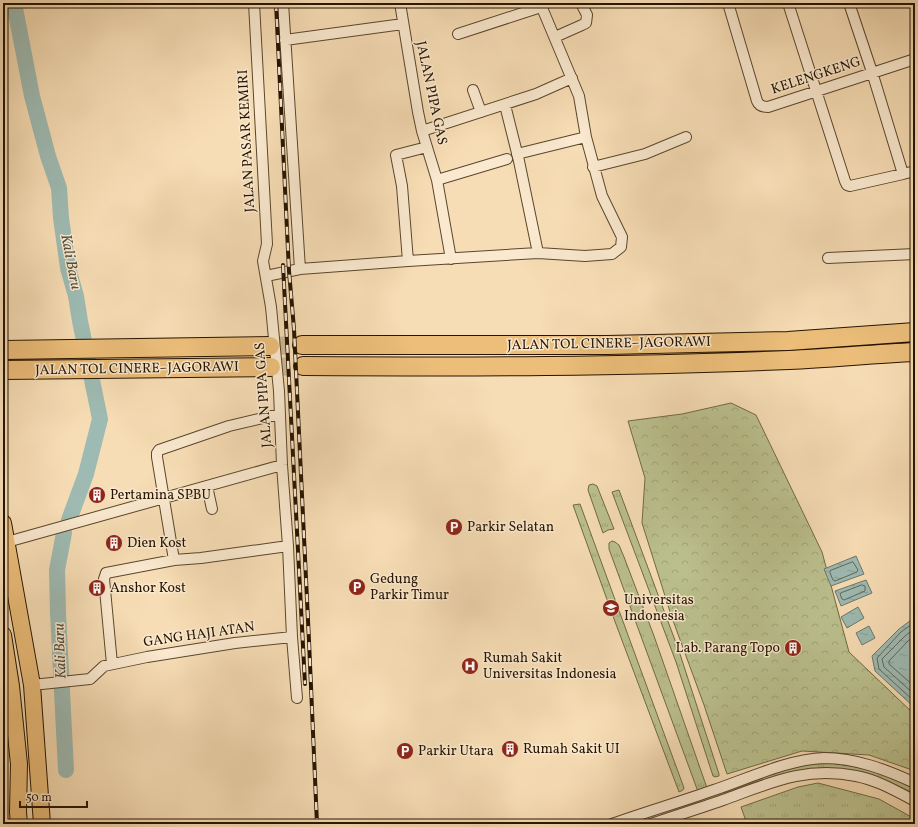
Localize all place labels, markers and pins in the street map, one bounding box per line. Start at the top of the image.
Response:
building icon: Pertamina SPBU [87,485,107,505]
place label: Pertamina SPBU [110,486,211,505]
parking icon: Parkir Selatan [444,517,464,537]
place label: Parkir Selatan [467,518,554,537]
building icon: Dien Kost [104,533,124,553]
place label: Dien Kost [127,534,187,553]
place label: Gedung Parkir Timur [370,570,449,605]
parking icon: Gedung Parkir Timur [347,577,367,597]
building icon: Anshor Kost [87,578,107,598]
place label: Anshor Kost [110,579,186,598]
place label: Universitas Indonesia [624,591,694,626]
school or university icon: Universitas Indonesia [601,598,621,618]
building icon: Lab. Parang Topo [783,638,803,658]
place label: Lab. Parang Topo [676,639,780,658]
place label: Rumah Sakit Universitas Indonesia [483,649,617,684]
hospital icon: Rumah Sakit Universitas Indonesia [460,656,480,676]
building icon: Rumah Sakit UI [500,739,520,759]
place label: Rumah Sakit UI [523,740,620,759]
parking icon: Parkir Utara [395,741,415,761]
place label: Parkir Utara [418,742,494,761]

